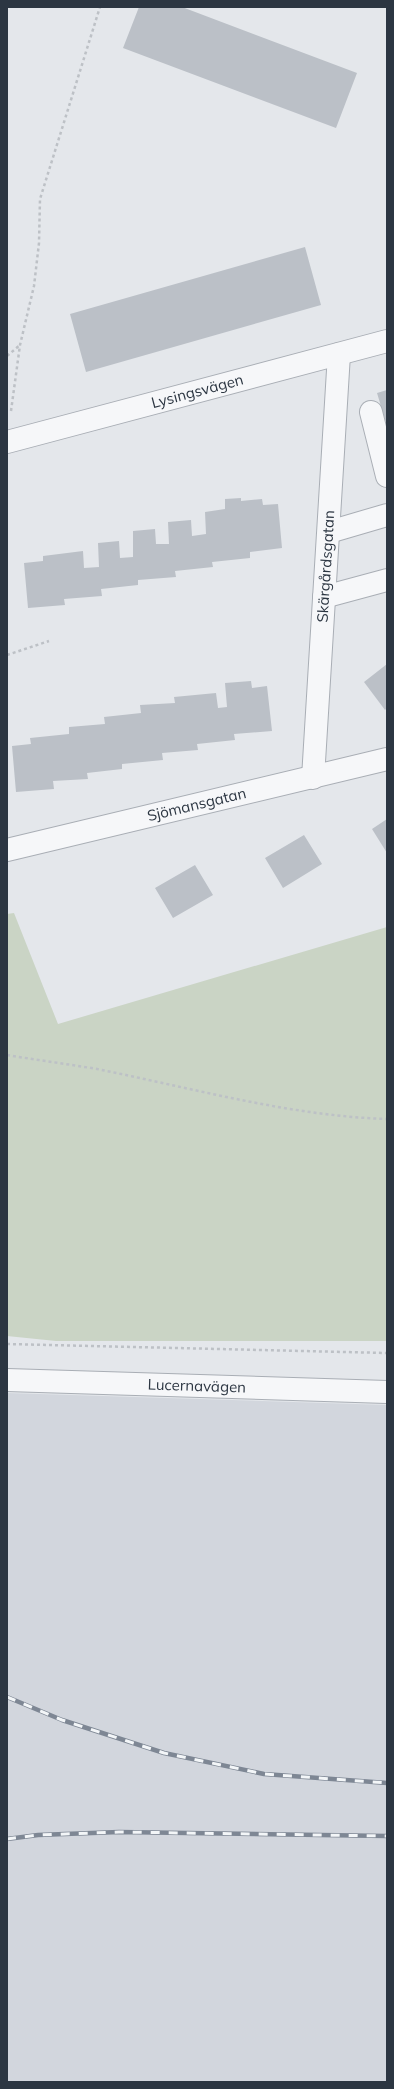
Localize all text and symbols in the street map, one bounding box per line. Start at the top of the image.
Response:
street label: Lysingsvägen [149,370,245,412]
street label: Skärgårdsgatan [313,510,338,623]
street label: Sjömansgatan [145,783,248,825]
street label: Lucernavägen [147,1374,246,1397]

